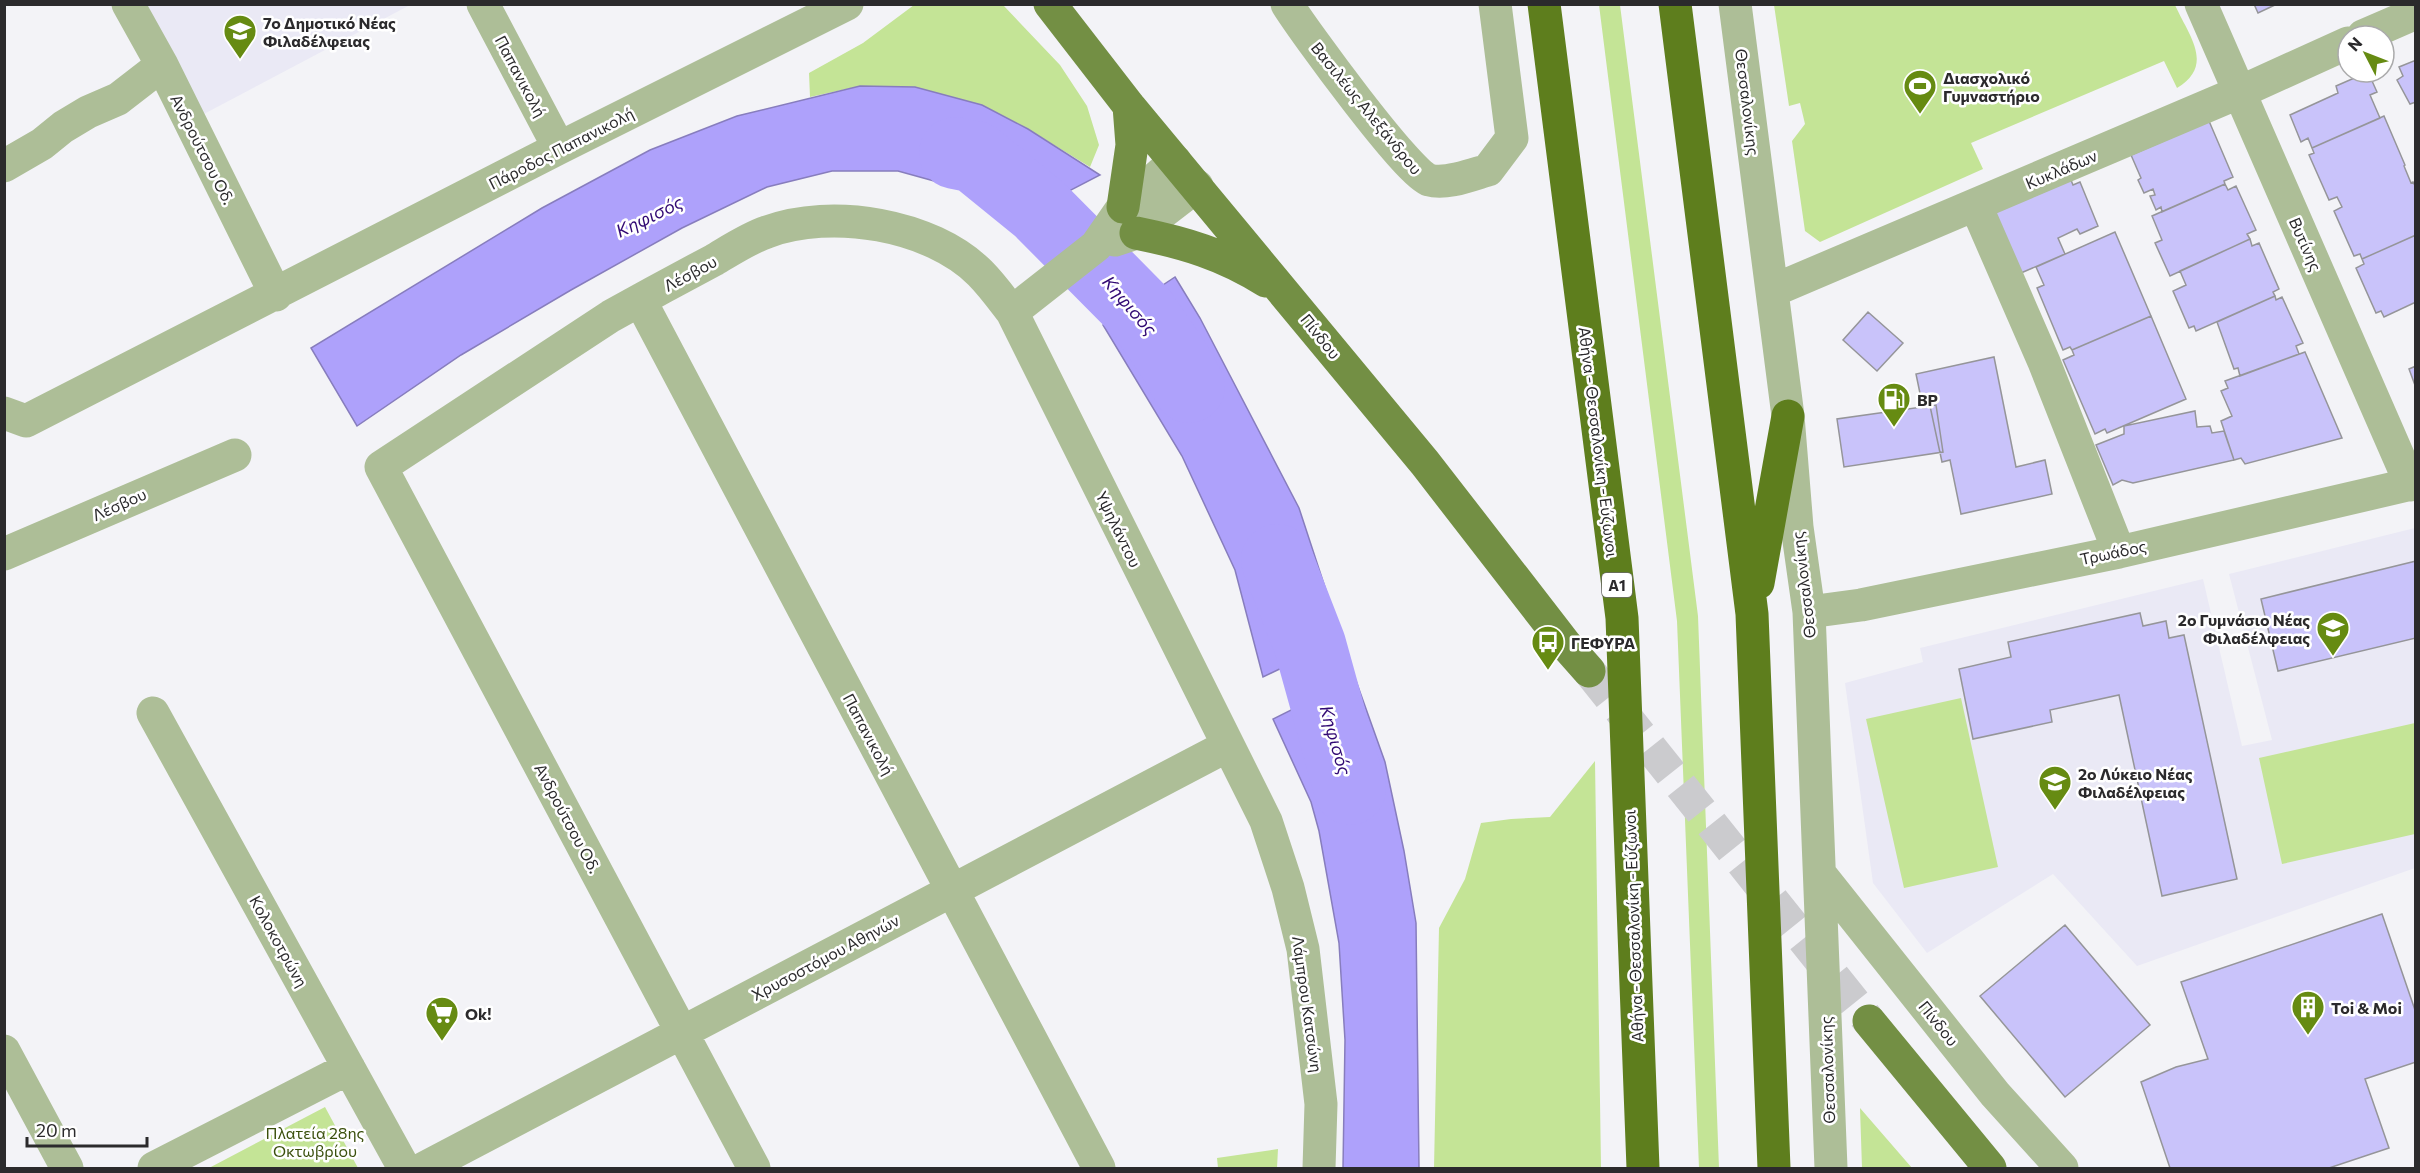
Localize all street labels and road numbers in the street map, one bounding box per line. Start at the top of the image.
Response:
street label: Παπανικολή [492,32,550,120]
street label: Βασιλέως Αλεξάνδρου [1308,38,1426,178]
street label: Θεσσαλονίκης [1732,48,1764,156]
street label: Ανδρούτσου Οδ. [167,91,239,207]
street label: Πάροδος Παπανικολή [485,103,637,193]
street label: Κυκλάδων [2022,145,2100,193]
street label: Βυτίνης [2286,214,2326,274]
street label: Λέσβου [660,251,720,295]
street label: Πίνδου [1297,310,1345,362]
street label: Αθήνα - Θεσσαλονίκη - Εύζωνοι [1575,325,1623,559]
street label: Λέσβου [89,484,149,524]
street label: Υψηλάντου [1092,488,1146,570]
street label: Θεσσαλονίκης [1787,531,1819,639]
street label: Τρωάδος [2078,536,2148,568]
road number: Α1 [1602,573,1632,597]
street label: Παπανικολή [840,690,898,778]
street label: Ανδρούτσου Οδ. [531,760,605,876]
street label: Αθήνα - Θεσσαλονίκη - Εύζωνοι [1619,809,1647,1043]
street label: Κολοκοτρώνη [246,892,312,990]
street label: Χρυσοστόμου Αθηνών [748,910,902,1004]
street label: Λάμπρου Κατσώνη [1289,935,1327,1073]
street label: Πίνδου [1915,997,1963,1049]
street label: Θεσσαλονίκης [1816,1016,1838,1124]

